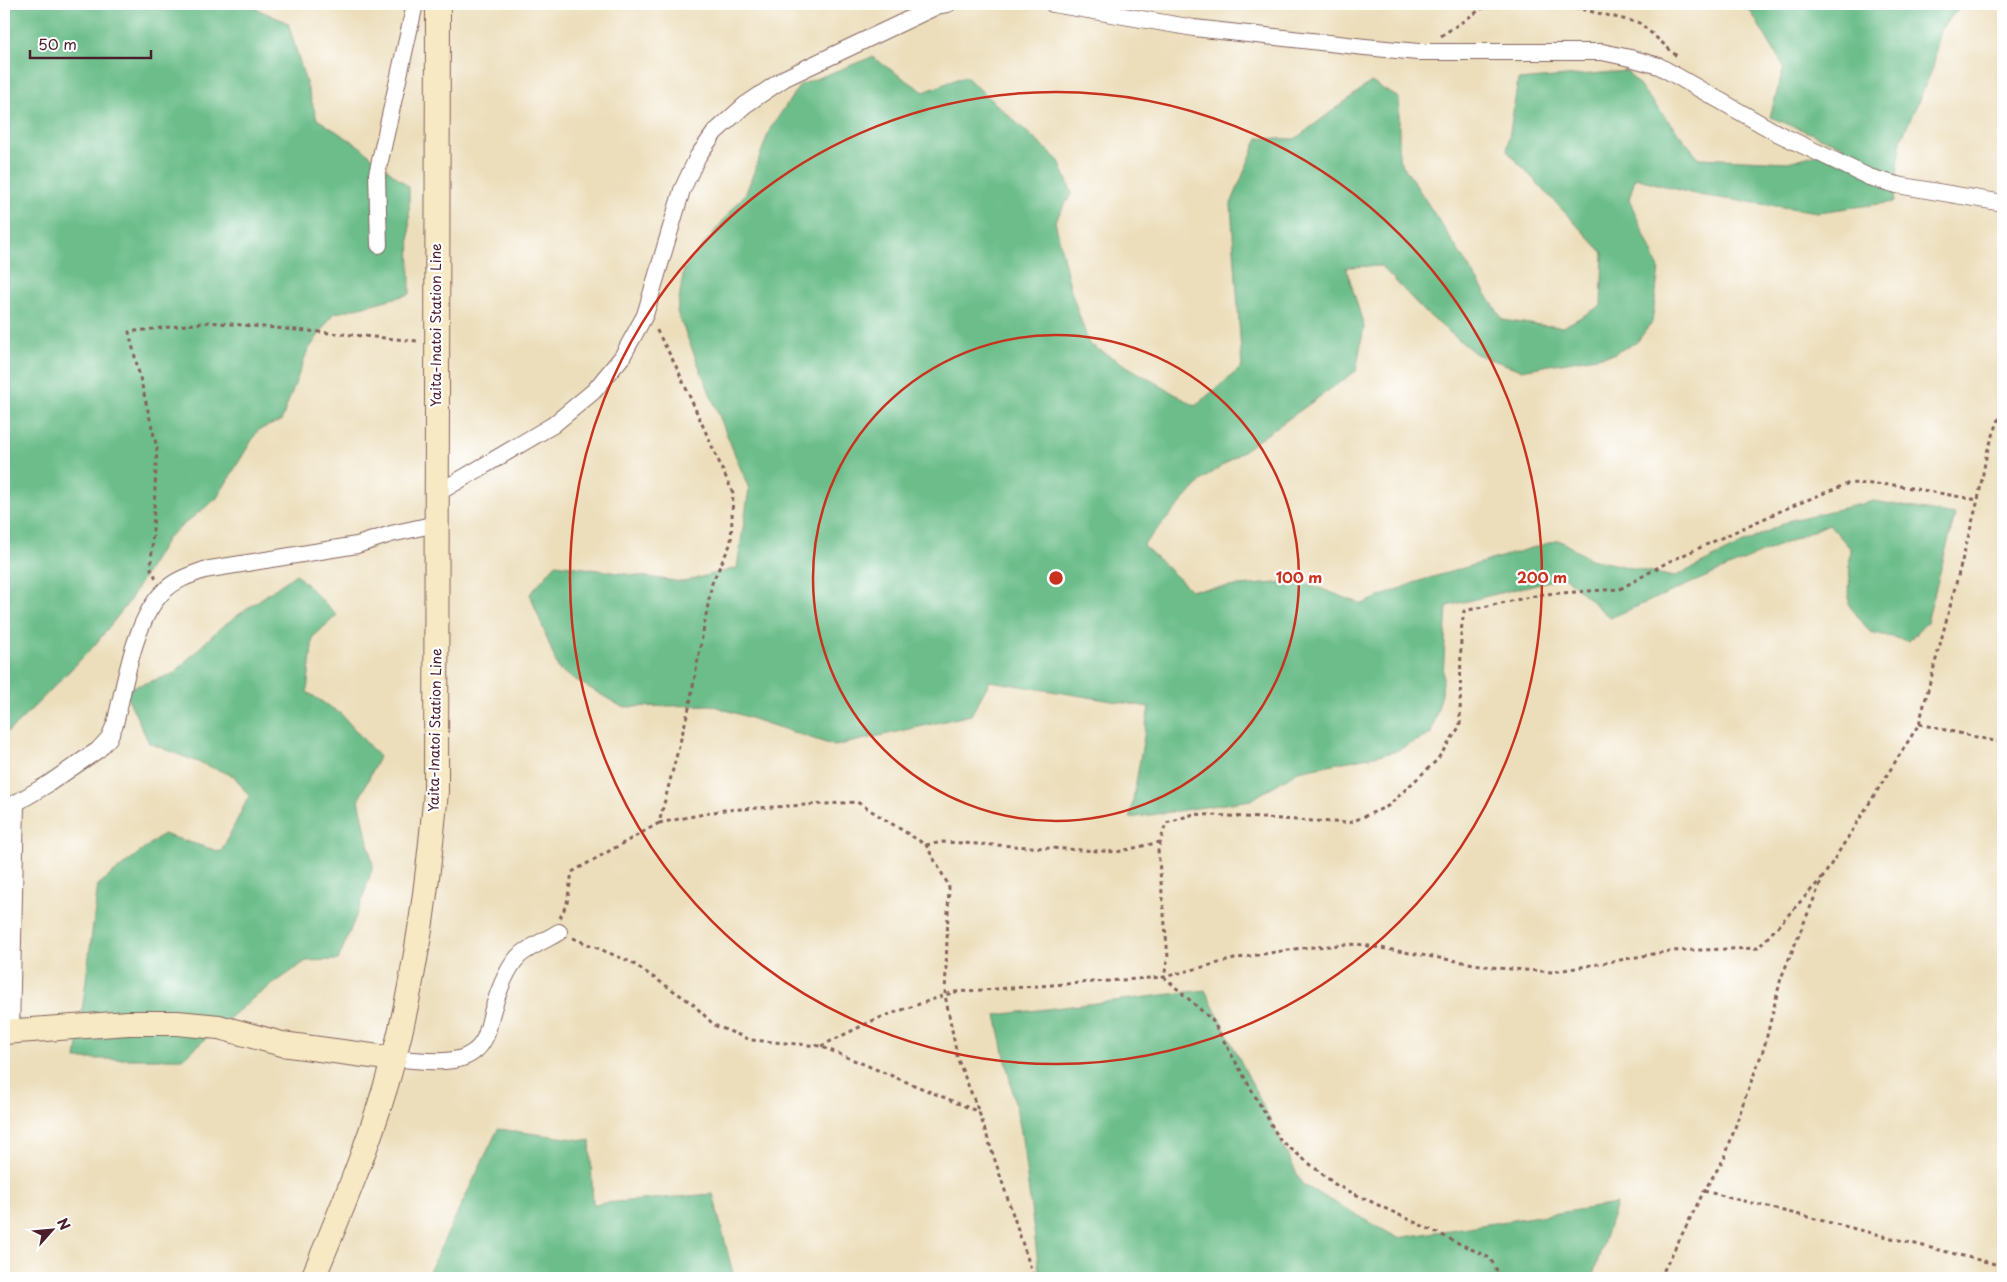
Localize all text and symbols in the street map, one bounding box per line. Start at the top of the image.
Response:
scale bar [30,28,151,60]
text: 50 m [38,32,77,55]
street label: Yaita-Inatoi Station Line [425,243,446,407]
text: 100 m [1276,565,1322,588]
text: 200 m [1517,565,1567,588]
centre of rings [1047,569,1065,587]
street label: Yaita-Inatoi Station Line [423,648,446,812]
north arrow [28,1204,78,1254]
text: N [52,1214,76,1234]

